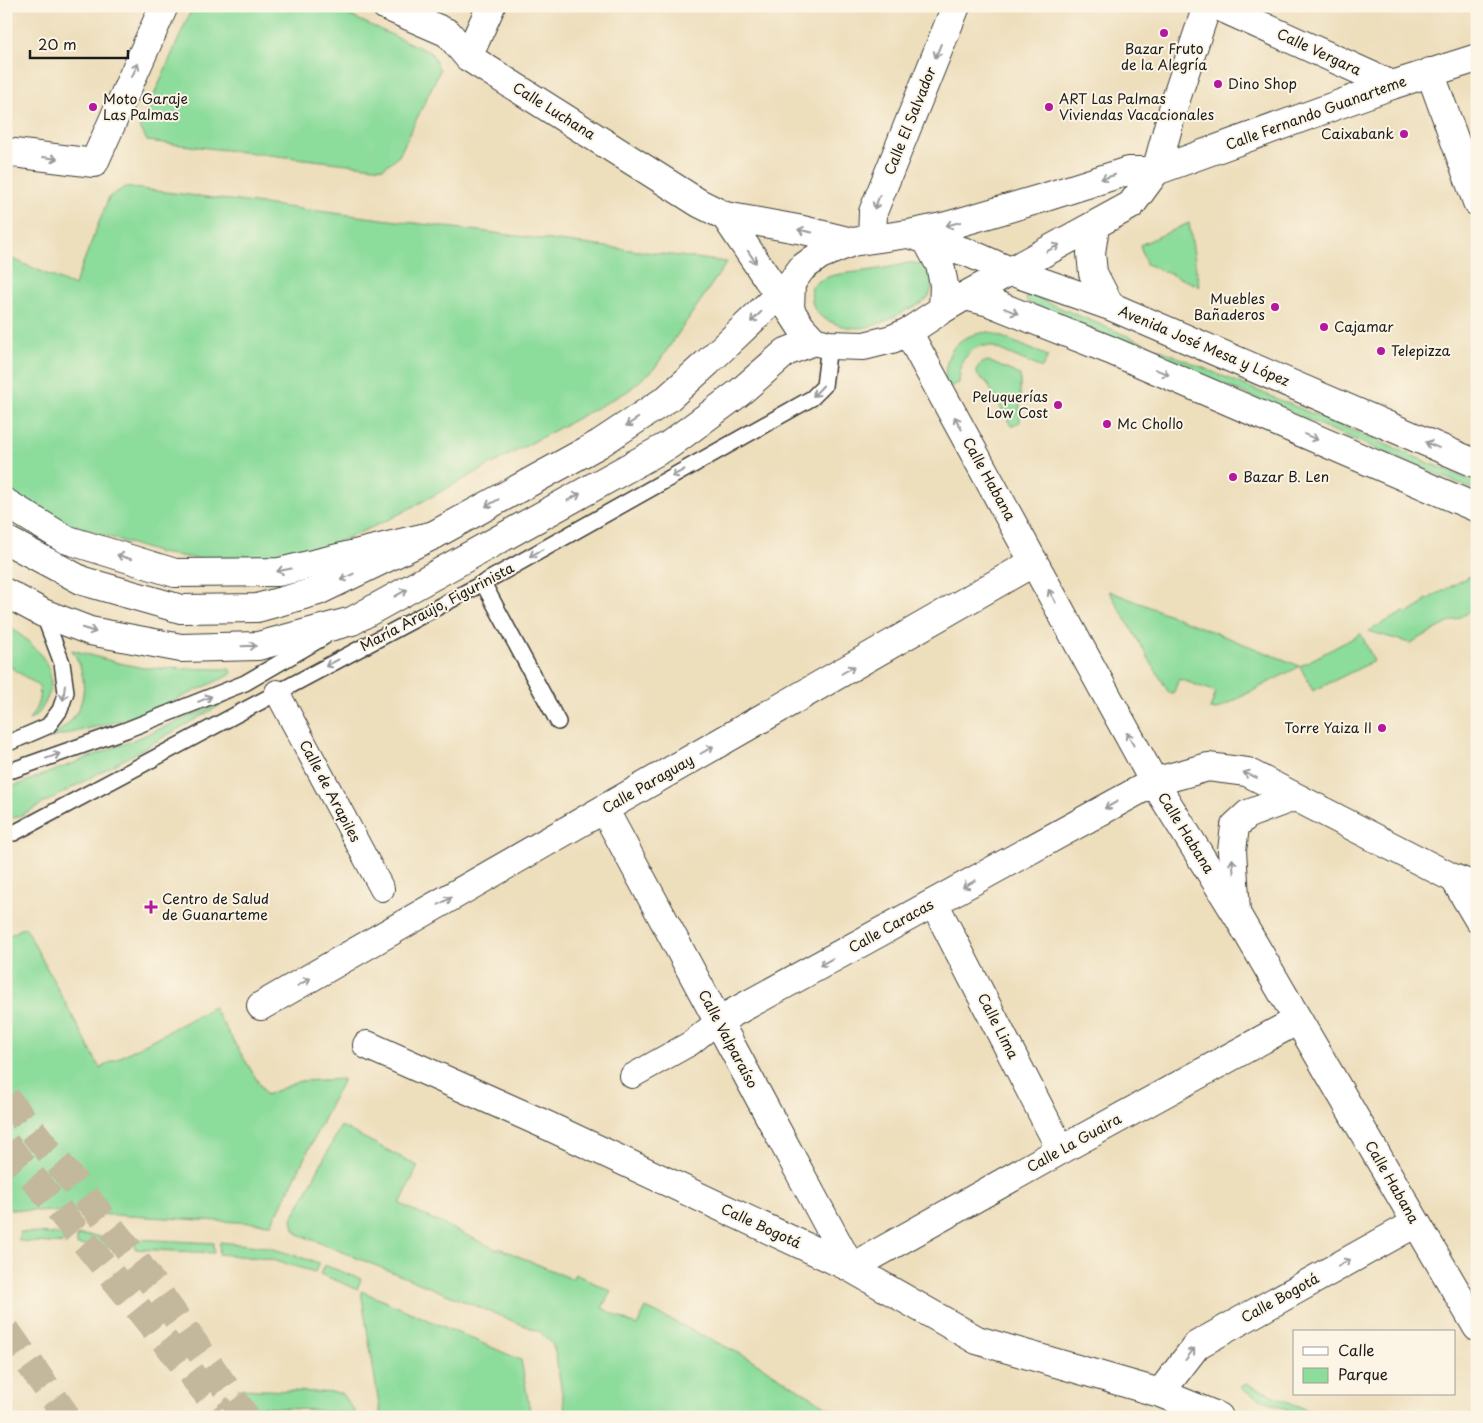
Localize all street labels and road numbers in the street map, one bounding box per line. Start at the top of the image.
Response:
street label: Calle Vergara [1274,23,1365,80]
street label: Calle El Salvador [878,63,941,178]
street label: Calle Fernando Guanarteme [1223,70,1409,155]
street label: Calle Luchana [509,77,600,145]
street label: Avenida José Mesa y López [1116,300,1293,391]
street label: Calle Habana [958,433,1021,524]
street label: María Araujo, Figurinista [356,557,518,656]
street label: Calle de Arapiles [295,736,366,846]
street label: Calle Paraguay [598,749,697,818]
street label: Calle Habana [1153,788,1220,878]
street label: Calle Caracas [845,894,937,958]
street label: Calle Valparaíso [694,986,763,1092]
street label: Calle Lima [973,989,1024,1062]
street label: Calle La Guaira [1023,1108,1125,1177]
street label: Calle Habana [1360,1136,1425,1227]
street label: Calle Bogotá [718,1198,805,1253]
street label: Calle Bogotá [1237,1267,1323,1328]

